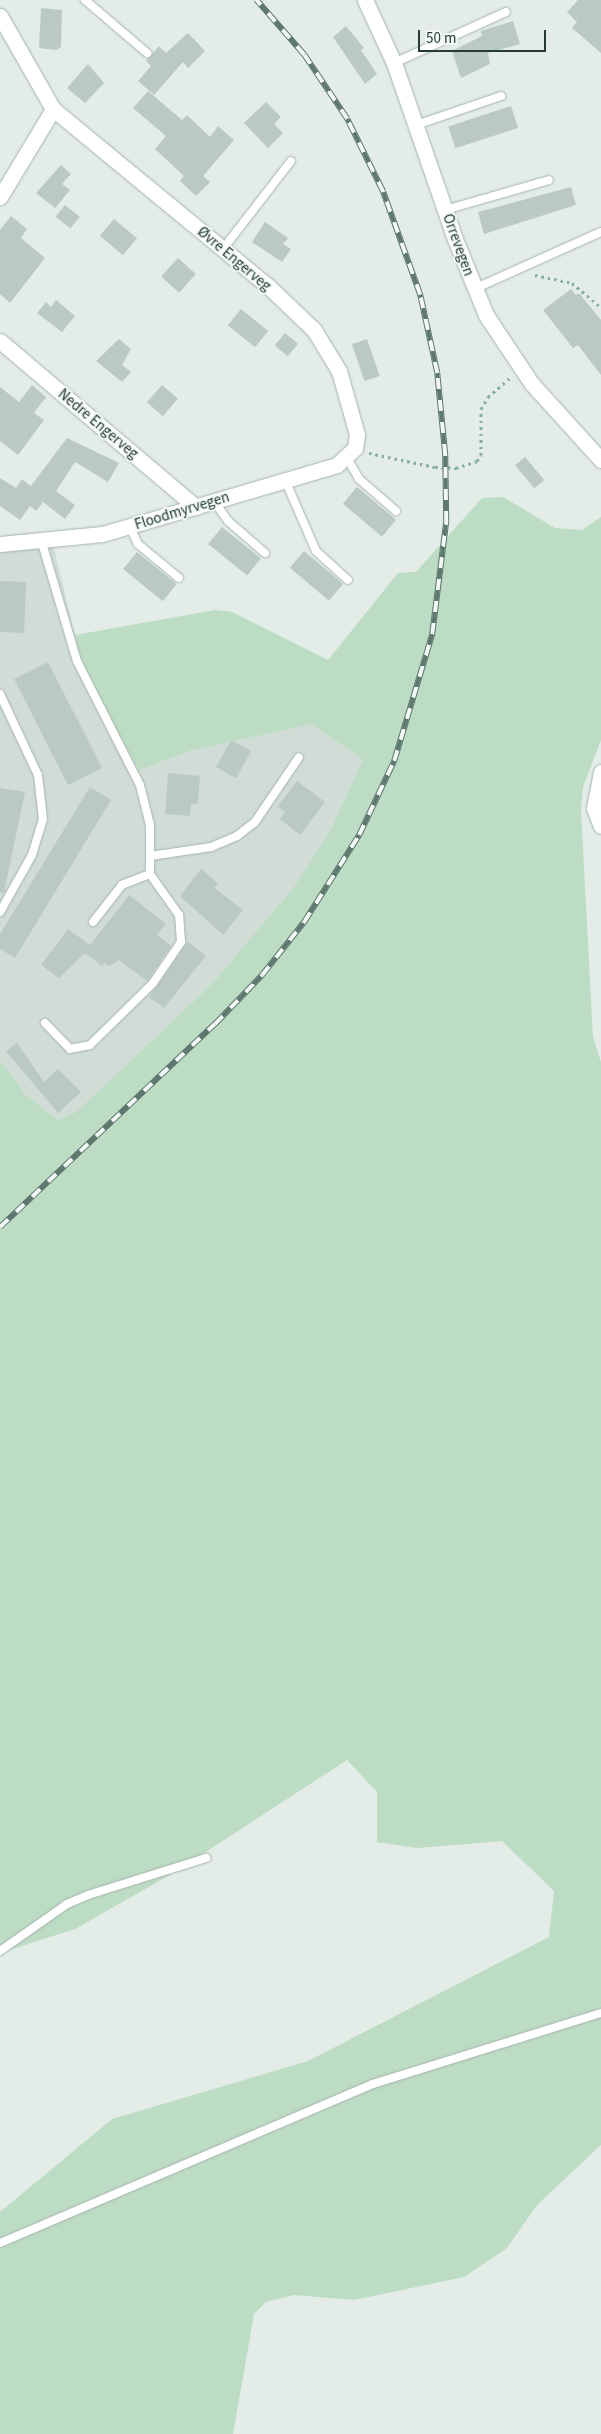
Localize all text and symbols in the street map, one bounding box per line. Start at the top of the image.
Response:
scale bar [421,20,548,52]
text: 50 m [426,28,456,49]
street label: Orrevegen [438,211,478,279]
street label: Øvre Engerveg [193,223,275,295]
street label: Nedre Engerveg [54,385,142,463]
street label: Floodmyrvegen [132,488,232,534]

